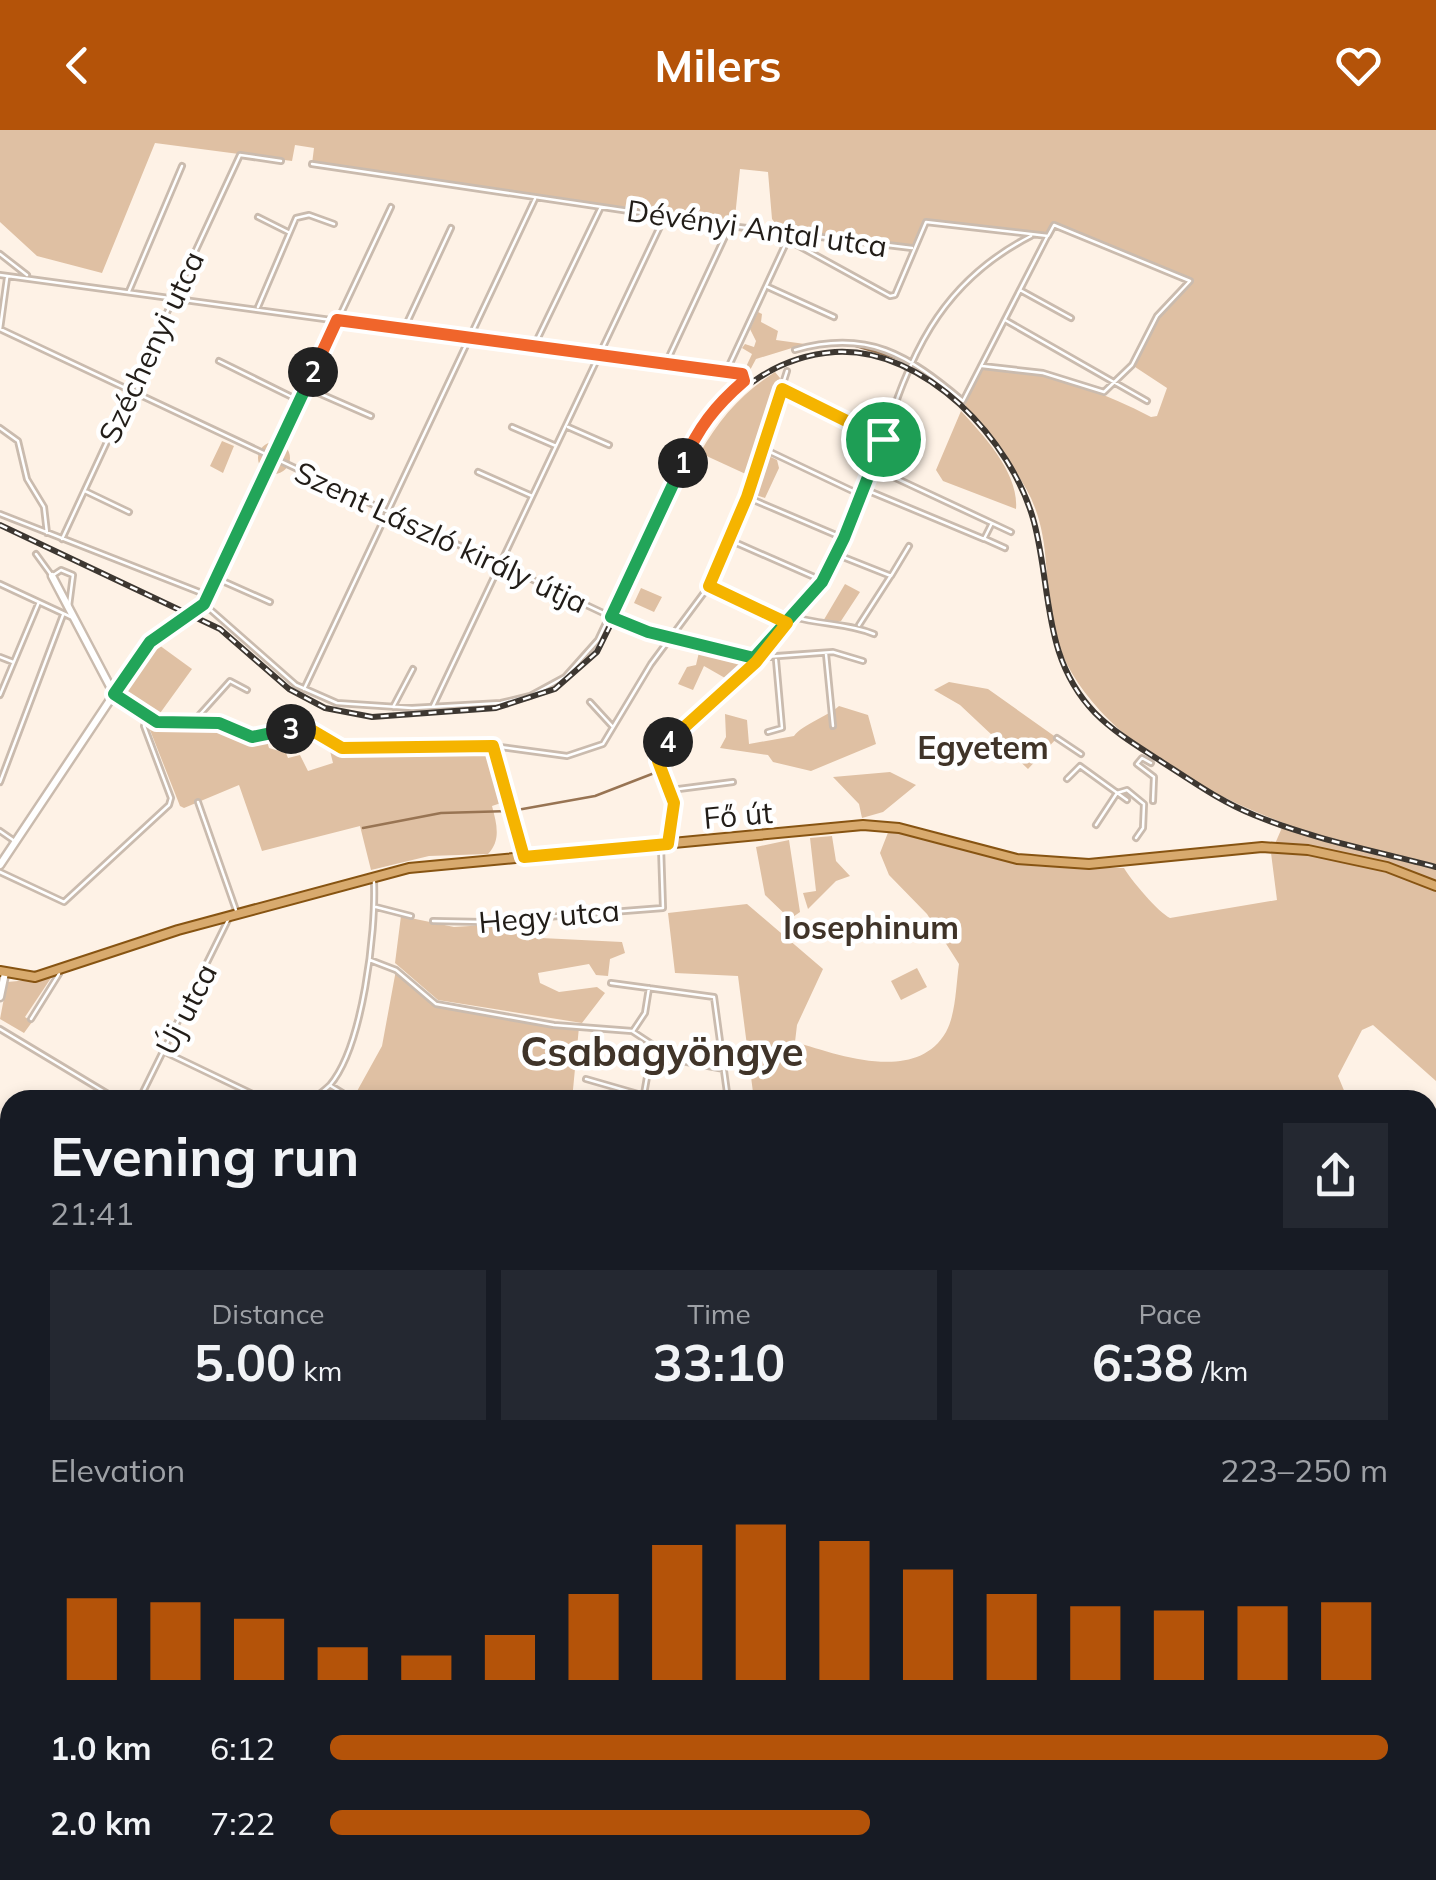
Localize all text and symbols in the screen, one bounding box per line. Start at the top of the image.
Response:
text: Milers [654,37,782,93]
icon: back [50,38,105,93]
icon: heart [1331,38,1386,93]
street label: Dévényi Antal utca [624,191,890,265]
street label: Széchenyi utca [90,245,212,449]
pin: 2 [288,347,338,397]
text: 2 [305,354,321,389]
pin [841,397,926,482]
icon: arrive [856,412,911,467]
pin: 1 [658,438,708,488]
text: 1 [675,445,691,480]
street label: Szent László király útja [289,453,593,621]
pin: 3 [266,704,316,754]
text: 3 [283,711,299,746]
pin: 4 [643,717,693,767]
text: 4 [660,724,676,759]
district label: Egyetem [917,727,1049,767]
street label: Fő út [702,793,774,837]
street label: Hegy utca [477,891,621,941]
district label: Iosephinum [783,907,959,947]
street label: Új utca [147,957,225,1061]
district label: Csabagyöngye [520,1026,804,1076]
text: Evening run [50,1121,359,1190]
button: share [1283,1123,1388,1228]
text: 21:41 [50,1193,134,1233]
text: Distance [211,1296,325,1331]
text: Time [687,1296,751,1331]
text: Pace [1138,1296,1202,1331]
text: 5.00 [194,1331,296,1394]
text: 33:10 [653,1331,785,1394]
text: 6:38 [1092,1331,1194,1394]
text: km [296,1353,342,1388]
text: /km [1194,1353,1248,1388]
text: Elevation [50,1450,185,1490]
text: 223–250 m [1220,1450,1388,1490]
text: 1.0 km [50,1728,152,1768]
text: 6:12 [210,1728,275,1768]
text: 2.0 km [50,1803,152,1843]
text: 7:22 [210,1803,275,1843]

